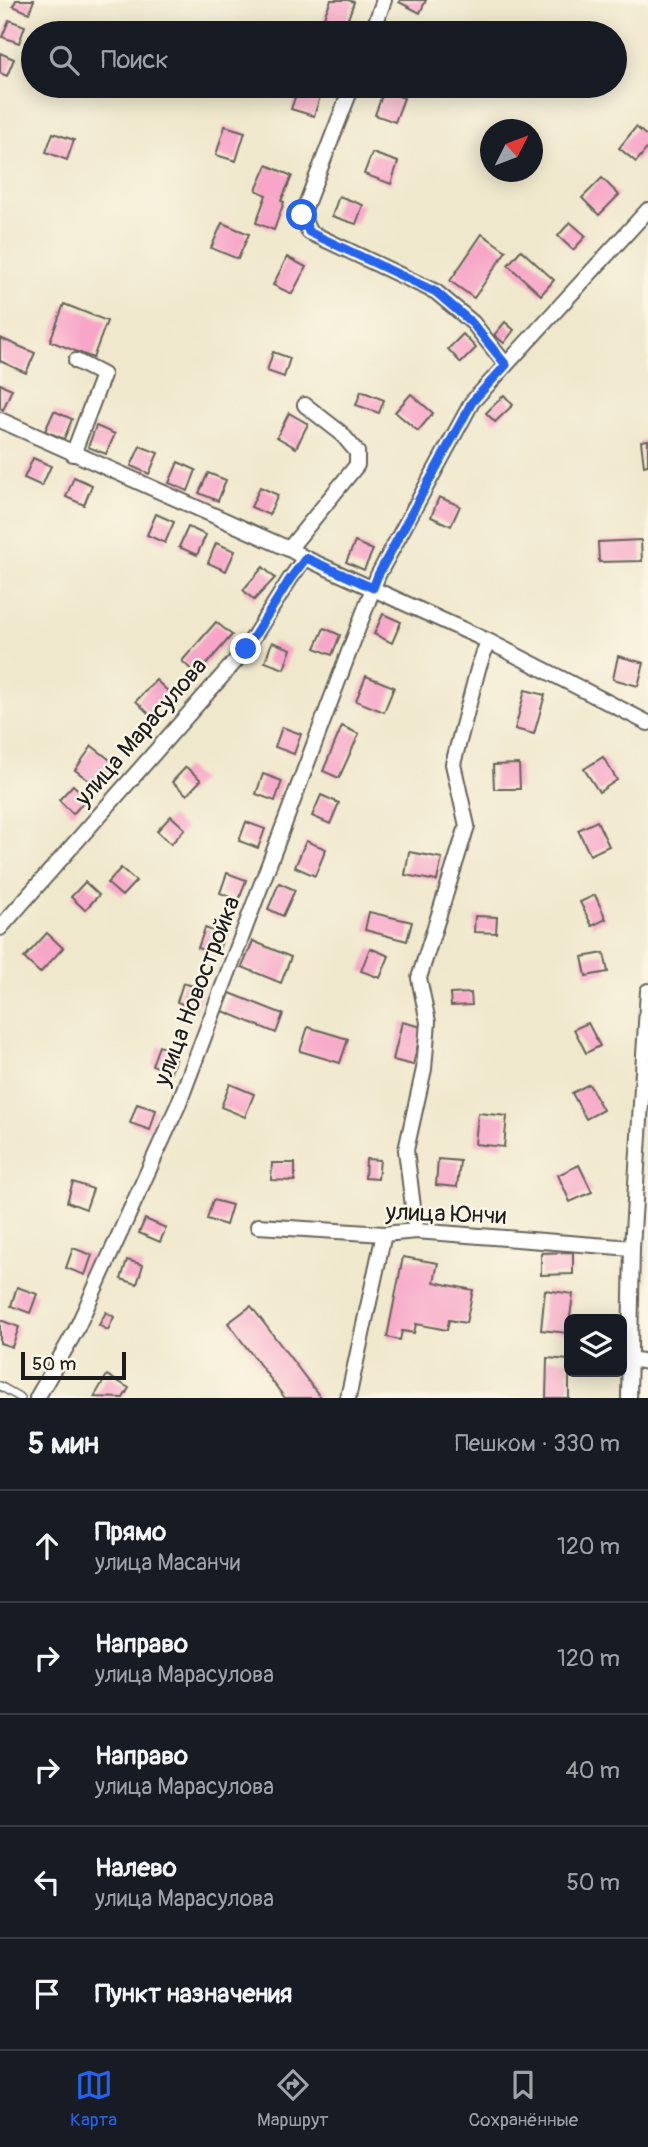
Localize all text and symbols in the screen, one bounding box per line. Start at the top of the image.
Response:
search box [21,21,627,98]
icon: search [45,41,83,79]
text: Поиск [101,44,169,76]
north arrow [480,119,543,182]
route start [286,199,317,230]
route end [230,633,261,664]
street label: улица Марасулова [68,652,213,813]
street label: улица Новостройка [147,892,247,1091]
street label: улица Юнчи [384,1197,507,1231]
map controls [564,1314,627,1377]
button: layers [564,1314,627,1377]
scale bar [21,1349,126,1381]
text: 50 m [32,1352,76,1376]
text: 5 мин [28,1425,99,1462]
text: Пешком · 330 m [455,1429,620,1458]
text: Прямо [95,1516,166,1548]
icon: ahead [28,1527,66,1565]
text: 120 m [557,1532,620,1561]
text: улица Масанчи [95,1548,240,1577]
text: Направо [95,1628,188,1660]
icon: right [28,1639,66,1677]
text: 120 m [557,1644,620,1673]
text: улица Марасулова [95,1660,274,1689]
text: Направо [95,1740,188,1772]
icon: right [28,1751,66,1789]
text: 40 m [566,1756,620,1785]
text: улица Марасулова [95,1772,274,1801]
text: Налево [95,1852,177,1884]
icon: left [28,1863,66,1901]
text: 50 m [566,1868,620,1897]
text: улица Марасулова [95,1884,274,1913]
icon: arrive [28,1975,66,2013]
text: Пункт назначения [95,1978,292,2010]
tab: Карта [70,2066,117,2132]
tab: Маршрут [257,2066,329,2132]
tab: Сохранённые [468,2066,578,2132]

